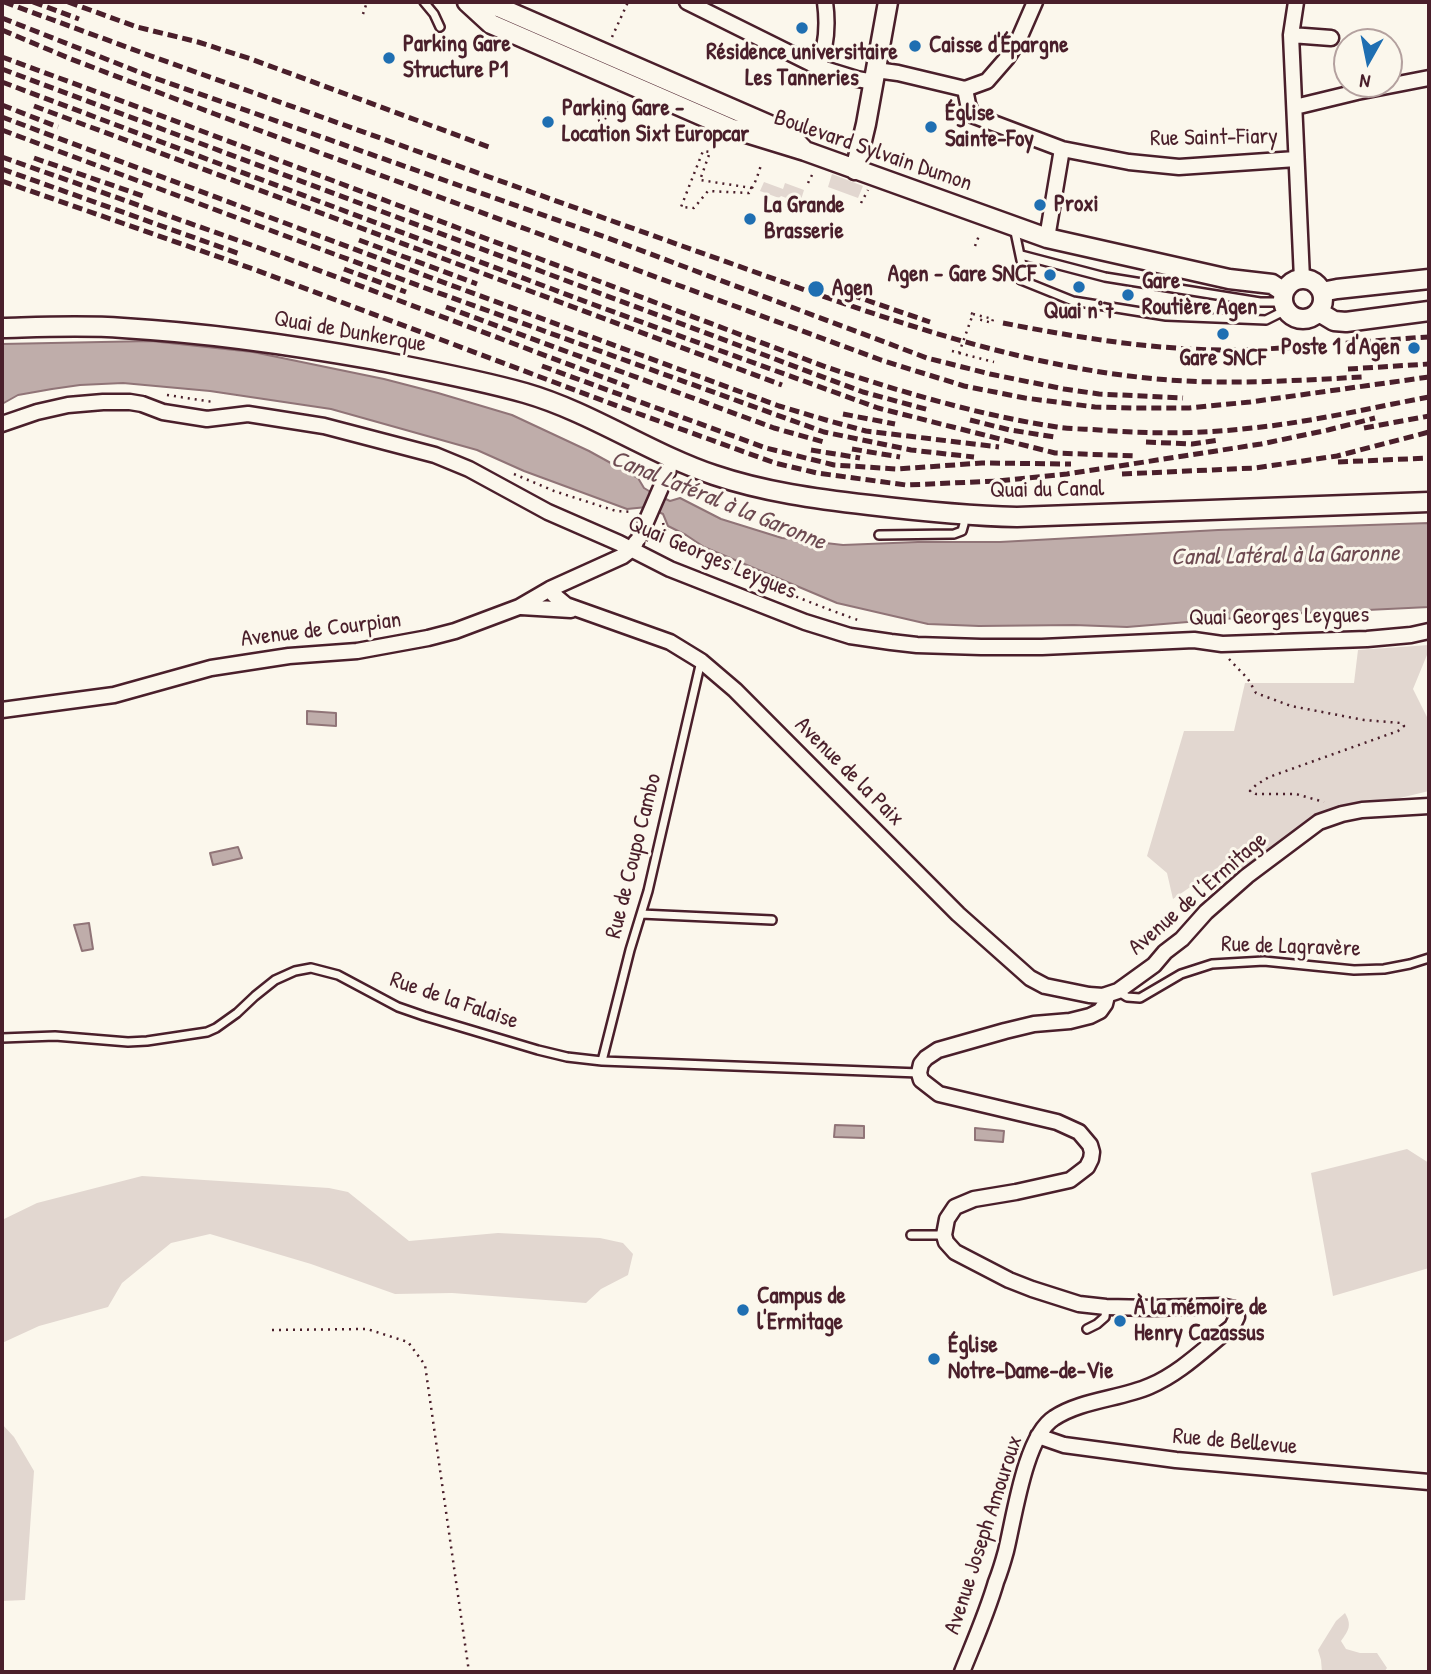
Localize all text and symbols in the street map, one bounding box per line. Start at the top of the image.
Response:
marker: Résidence universitaire Les Tanneries [794,20,810,36]
north arrow [1333,28,1403,98]
place label: Parking Gare Structure P1 [403,31,511,85]
place label: Caisse d'Épargne [929,32,1068,60]
marker: Caisse d'Épargne [907,38,923,54]
place label: Résidence universitaire Les Tanneries [706,39,898,93]
marker: Parking Gare Structure P1 [381,50,397,66]
text: N [1358,68,1372,95]
place label: Parking Gare - Location Sixt Europcar [562,95,749,149]
place label: Église Sainte-Foy [945,100,1034,154]
street label: Boulevard Sylvain Dumon [770,104,976,198]
marker: Parking Gare - Location Sixt Europcar [540,114,556,130]
marker: Église Sainte-Foy [923,119,939,135]
street label: Rue Saint-Fiary [1150,123,1278,153]
place label: Proxi [1054,191,1099,219]
place label: La Grande Brasserie [764,192,844,246]
marker: Proxi [1032,197,1048,213]
marker: La Grande Brasserie [742,211,758,227]
place label: Agen - Gare SNCF [888,261,1036,289]
marker: Agen - Gare SNCF [1042,267,1058,283]
place label: Gare Routière Agen [1142,268,1257,322]
place label: Agen [832,275,873,303]
marker: Agen [806,279,826,299]
marker: Quai n°7 [1071,279,1087,295]
marker: Gare Routière Agen [1120,287,1136,303]
place label: Quai n°7 [1044,298,1114,326]
street label: Quai de Dunkerque [272,305,428,359]
marker: Gare SNCF [1215,326,1231,342]
place label: Poste 1 d'Agen [1281,334,1400,362]
marker: Poste 1 d'Agen [1406,340,1422,356]
place label: Gare SNCF [1179,345,1267,373]
water label: Canal Latéral à la Garonne [607,445,829,557]
street label: Quai du Canal [990,475,1104,505]
street label: Quai Georges Leygues [624,510,800,606]
water label: Canal Latéral à la Garonne [1170,540,1400,572]
street label: Quai Georges Leygues [1189,602,1369,632]
street label: Avenue de Courpian [239,606,403,654]
street label: Avenue de la Paix [789,712,909,832]
street label: Rue de Coupo Cambo [600,771,668,941]
street label: Avenue de l’Ermitage [1123,826,1273,962]
street label: Rue de Lagravère [1221,931,1361,963]
street label: Rue de la Falaise [386,966,522,1036]
place label: Campus de l'Ermitage [757,1283,846,1337]
place label: À la mémoire de Henry Cazassus [1134,1294,1267,1348]
marker: Campus de l'Ermitage [735,1302,751,1318]
marker: À la mémoire de Henry Cazassus [1112,1313,1128,1329]
place label: Église Notre-Dame-de-Vie [948,1332,1113,1386]
marker: Église Notre-Dame-de-Vie [926,1351,942,1367]
street label: Rue de Bellevue [1172,1423,1298,1461]
street label: Avenue Joseph Amouroux [939,1432,1029,1638]

